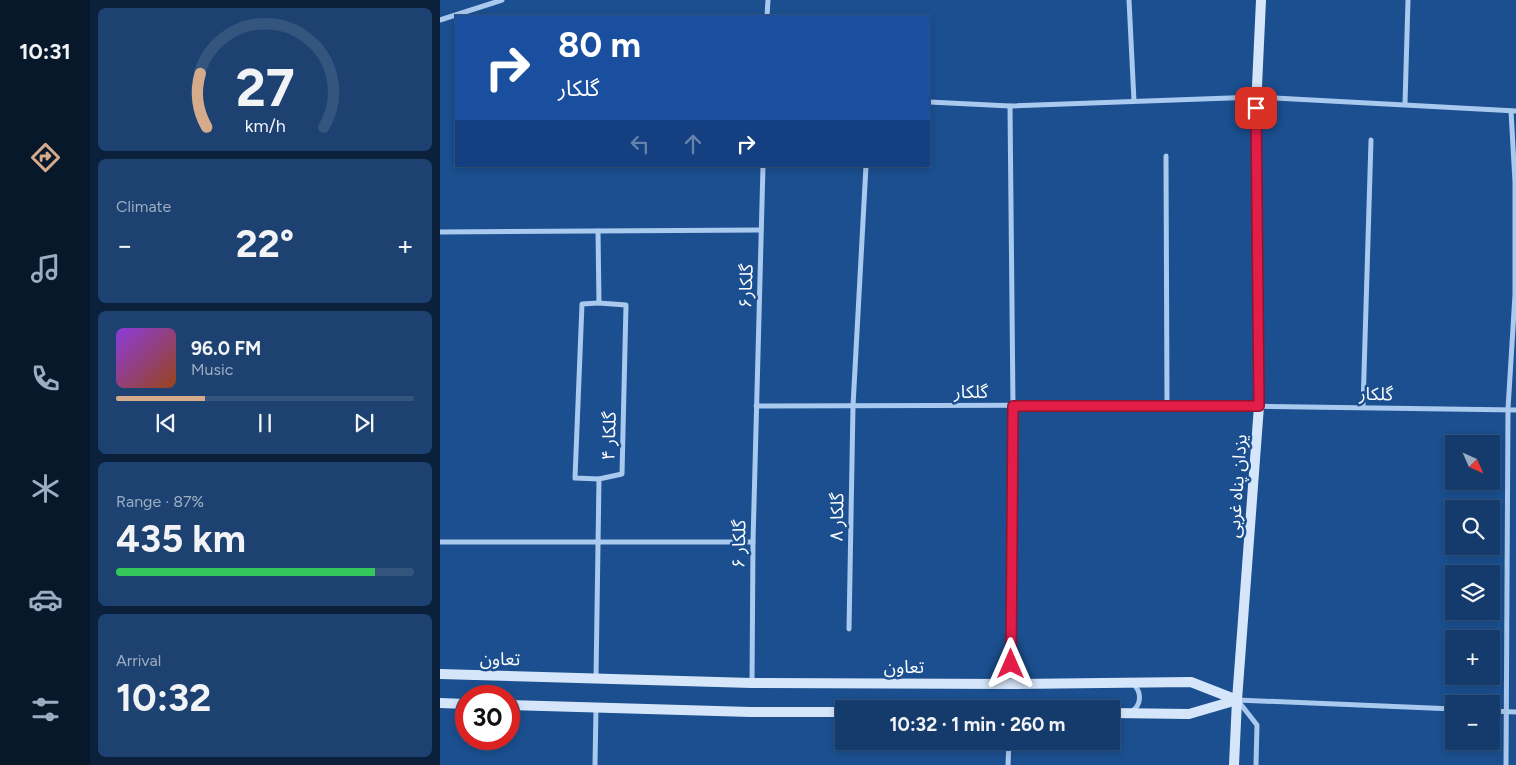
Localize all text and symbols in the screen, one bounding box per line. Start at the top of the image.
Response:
text: 80 m [558,24,641,66]
icon: right [475,35,540,100]
text: 10:31 [19,38,71,65]
text: 27 [235,57,295,119]
text: گلکار [558,75,599,102]
pin [1235,87,1277,129]
icon: arrive [1242,94,1270,122]
text: km/h [245,115,285,136]
icon: left [626,130,654,158]
icon: ahead [679,130,707,158]
icon: right [732,130,760,158]
icon: directions [28,140,63,175]
text: Climate [116,197,171,216]
text: 22° [236,221,294,267]
text: − [116,228,133,262]
text: + [397,228,414,262]
icon: music [28,251,63,286]
street label: گلکار۶ [734,263,758,308]
text: 96.0 FM [191,337,261,360]
text: Music [191,360,233,379]
icon: phone [28,361,63,396]
street label: گلکار [953,381,988,403]
street label: گلکار [1358,383,1394,405]
icon: previous [152,409,180,437]
icon: pause [251,409,279,437]
icon: next [350,409,378,437]
street label: گلکار ۴ [597,411,621,461]
street label: یزدان پناه غربی [1222,433,1252,539]
north arrow [1445,435,1500,490]
map controls [1445,435,1500,750]
icon: climate [28,471,63,506]
text: Range · 87% [116,492,204,511]
street label: گلکار ۸ [826,492,848,541]
button: search [1445,500,1500,555]
text: 435 km [116,516,246,562]
street label: گلکار ۶ [728,519,750,568]
button: layers [1445,565,1500,620]
icon: car [28,582,63,617]
button: + [1445,630,1500,685]
position arrow [984,637,1036,689]
street label: تعاون [480,648,520,670]
text: Arrival [116,651,161,670]
street label: تعاون [884,656,924,678]
text: 10:32 [116,675,211,721]
speed limit sign: 30 [455,685,520,750]
icon: filters [28,692,63,727]
button: − [1445,695,1500,750]
text: 10:32 · 1 min · 260 m [890,713,1065,736]

